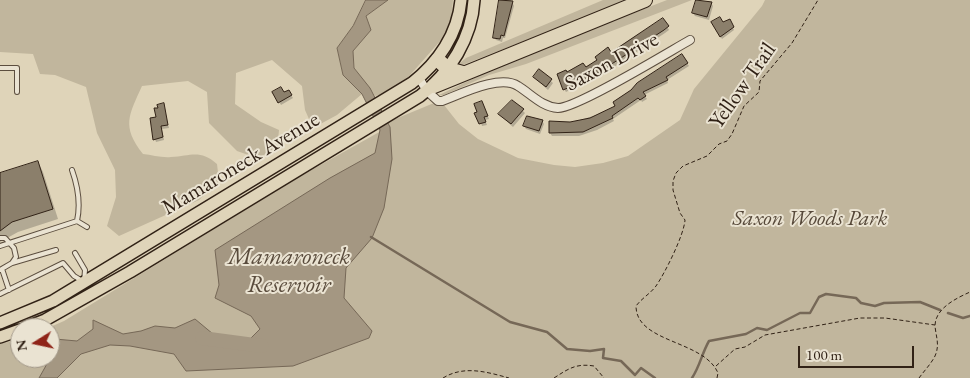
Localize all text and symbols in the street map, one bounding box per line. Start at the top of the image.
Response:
street label: Saxon Drive [561,26,663,98]
street label: Yellow Trail [704,38,782,134]
street label: Mamaroneck Avenue [157,107,325,221]
park label: Saxon Woods Park [733,206,887,232]
water label: Mamaroneck Reservoir [228,243,350,299]
north arrow [10,318,60,368]
scale bar [800,336,916,368]
text: N [11,338,31,353]
text: 100 m [806,345,842,364]

